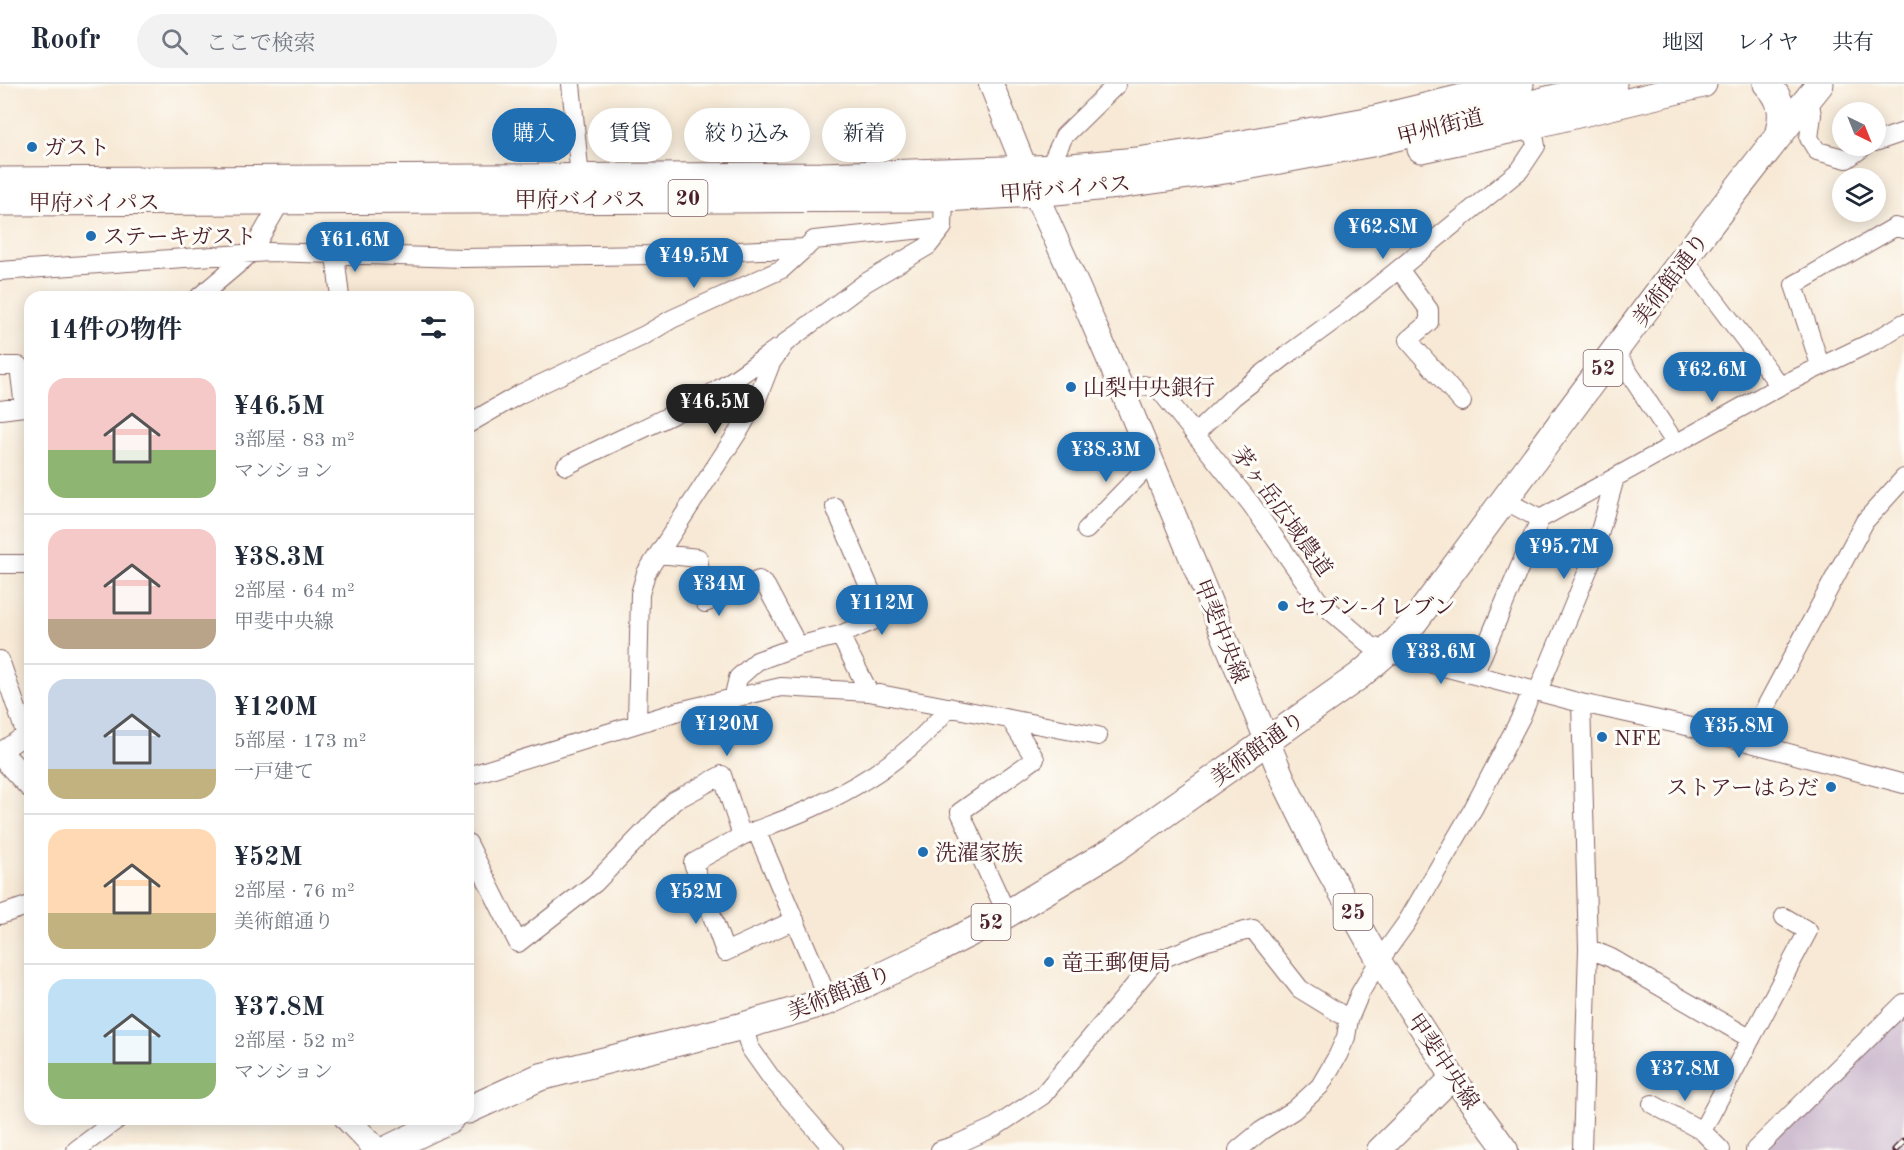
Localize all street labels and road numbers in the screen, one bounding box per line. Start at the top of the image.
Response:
street label: 甲州街道 [1395,105,1486,149]
street label: 甲府バイパス [999,171,1132,207]
road number: 20 [668,180,708,216]
street label: 甲府バイパス [514,188,646,212]
street label: 甲府バイパス [28,191,160,215]
street label: 美術館通り [1628,228,1713,331]
road number: 52 [1584,350,1622,386]
street label: 茅ヶ岳広域農道 [1227,442,1337,581]
street label: 甲斐中央線 [1189,576,1253,687]
street label: 美術館通り [1206,707,1309,791]
road number: 25 [1334,894,1372,930]
road number: 52 [972,904,1010,940]
street label: 美術館通り [784,961,895,1025]
street label: 甲斐中央線 [1402,1009,1484,1114]

